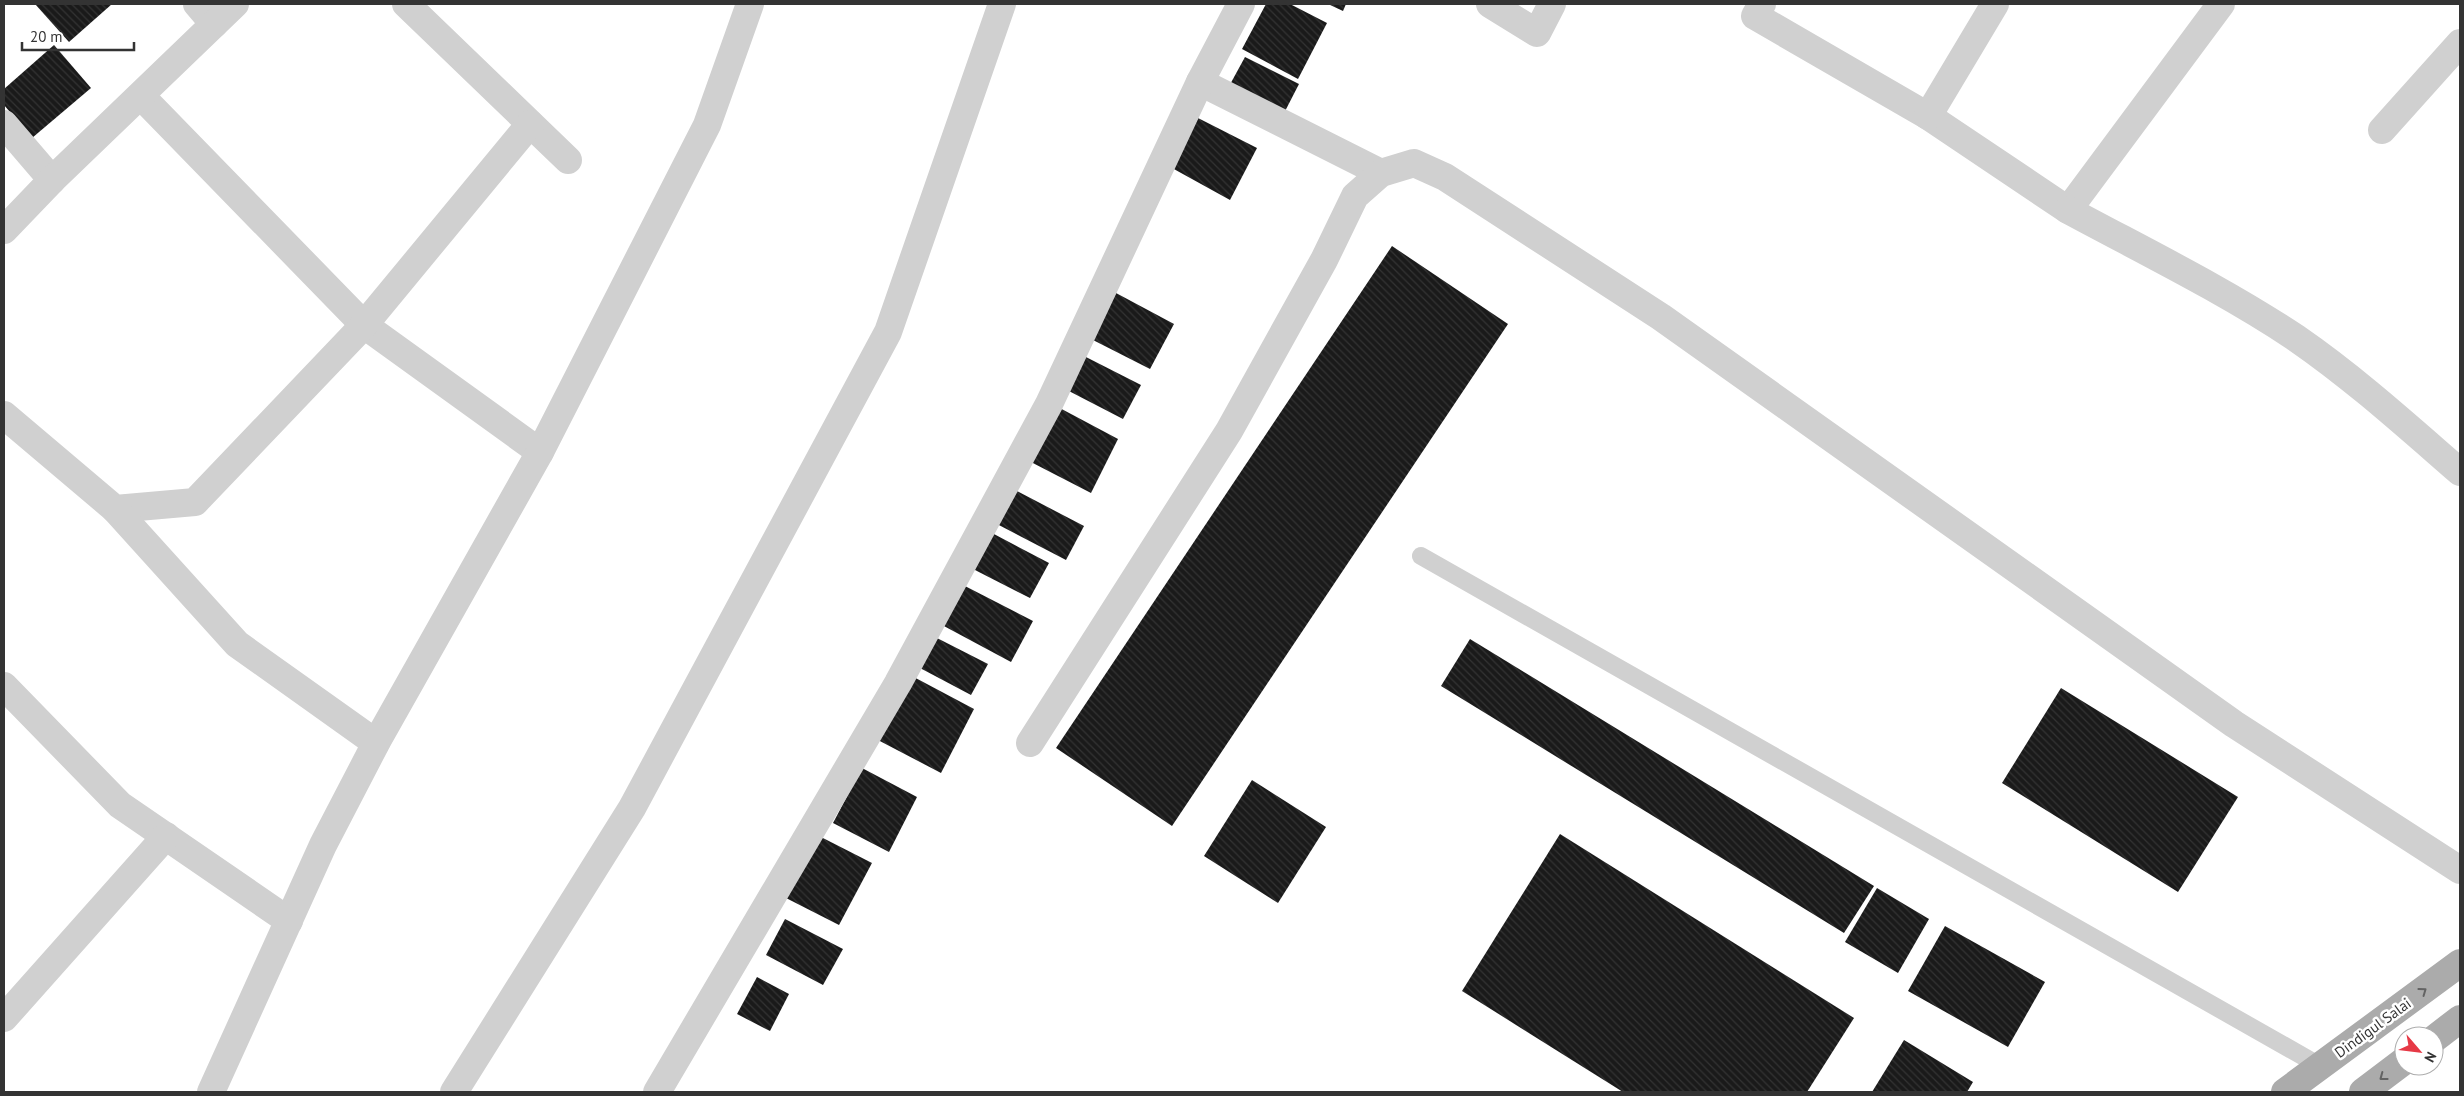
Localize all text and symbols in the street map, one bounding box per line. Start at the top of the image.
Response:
scale bar [22,20,135,52]
text: 20 m [30,27,63,46]
one-way arrow [2417,988,2426,996]
street label: Dindigul Salai [2331,993,2415,1062]
north arrow [2394,1026,2444,1076]
text: N [2420,1049,2441,1065]
one-way arrow [2379,1071,2389,1080]

